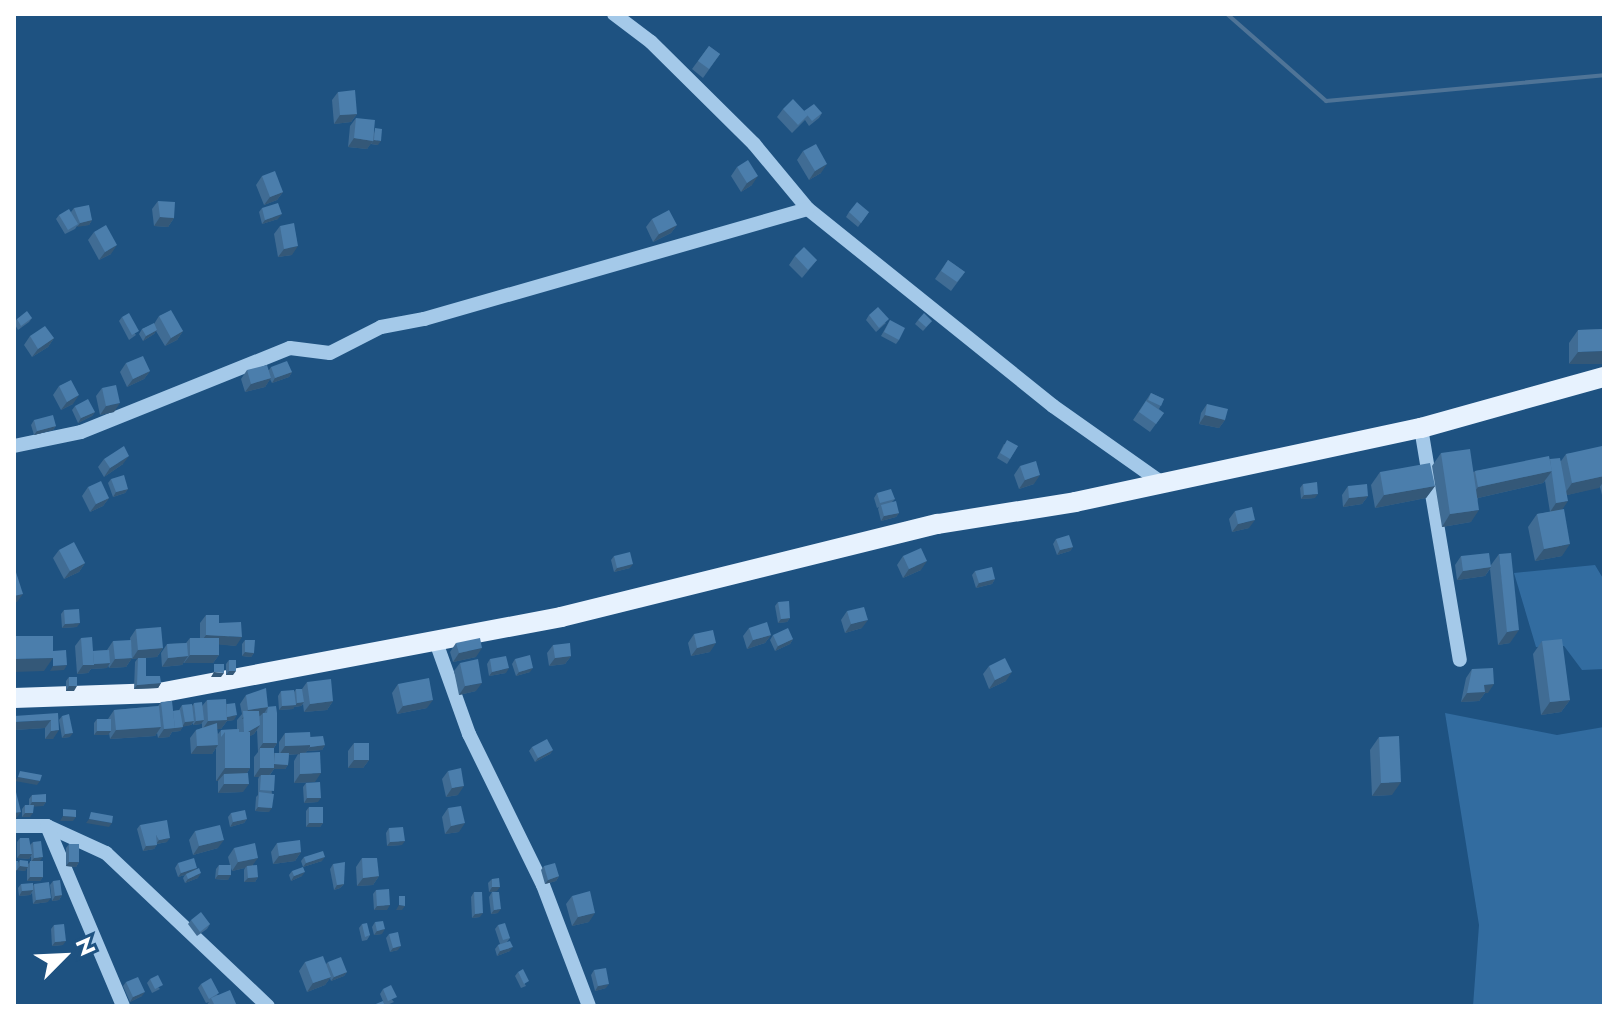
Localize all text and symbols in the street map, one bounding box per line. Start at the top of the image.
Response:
north arrow [24,916,104,996]
text: N [68,932,104,961]

